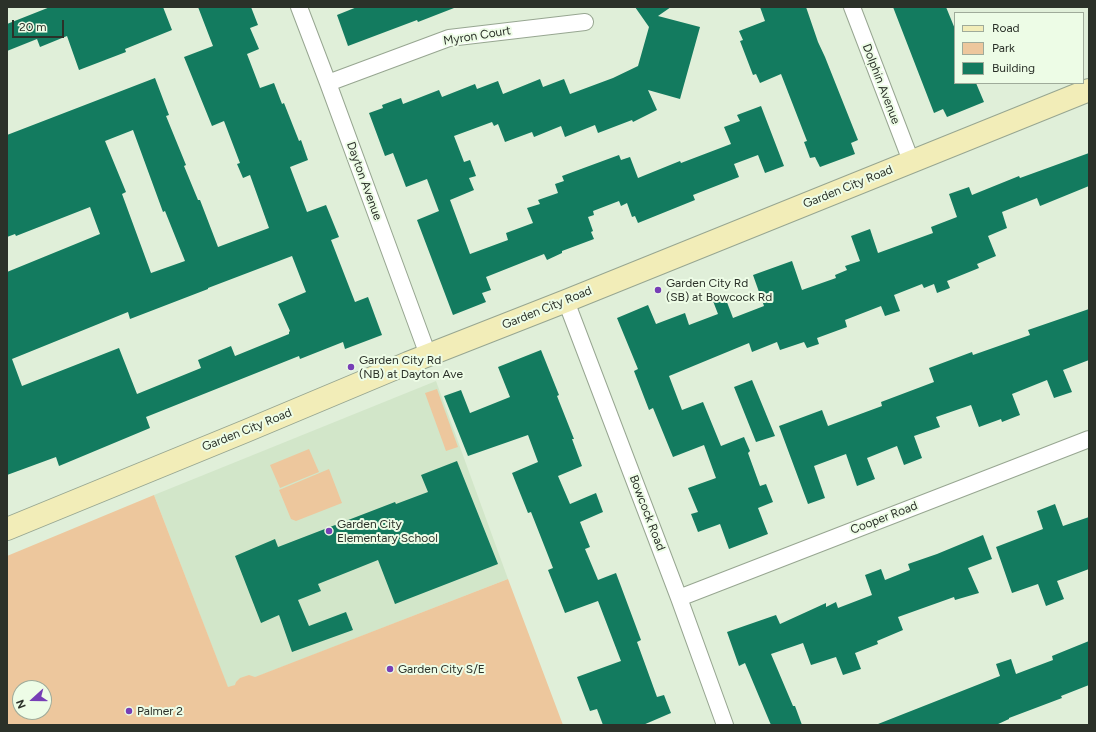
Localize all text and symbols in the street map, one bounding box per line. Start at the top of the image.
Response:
scale bar [14,12,66,38]
legend [954,12,1084,84]
text: 20 m [19,20,47,34]
text: Road [992,21,1020,35]
street label: Myron Court [442,24,512,48]
text: Park [992,41,1015,55]
street label: Dolphin Avenue [859,42,903,126]
text: Building [992,61,1035,75]
street label: Dayton Avenue [343,140,385,222]
street label: Garden City Road [801,162,895,212]
place label: Garden City Rd (SB) at Bowcock Rd [666,276,772,304]
street label: Garden City Road [500,283,594,333]
marker: Garden City Rd (SB) at Bowcock Rd [653,285,663,295]
place label: Garden City Rd (NB) at Dayton Ave [359,353,463,381]
marker: Garden City Rd (NB) at Dayton Ave [346,362,356,372]
street label: Garden City Road [200,405,294,455]
street label: Bowcock Road [626,473,668,553]
street label: Cooper Road [848,499,920,537]
place label: Garden City Elementary School [337,517,438,545]
marker: Garden City Elementary School [324,526,334,536]
place label: Garden City S/E [398,662,485,676]
marker: Garden City S/E [385,664,395,674]
north arrow [12,680,52,720]
text: N [14,698,29,710]
place label: Palmer 2 [137,704,183,718]
marker: Palmer 2 [124,706,134,716]

